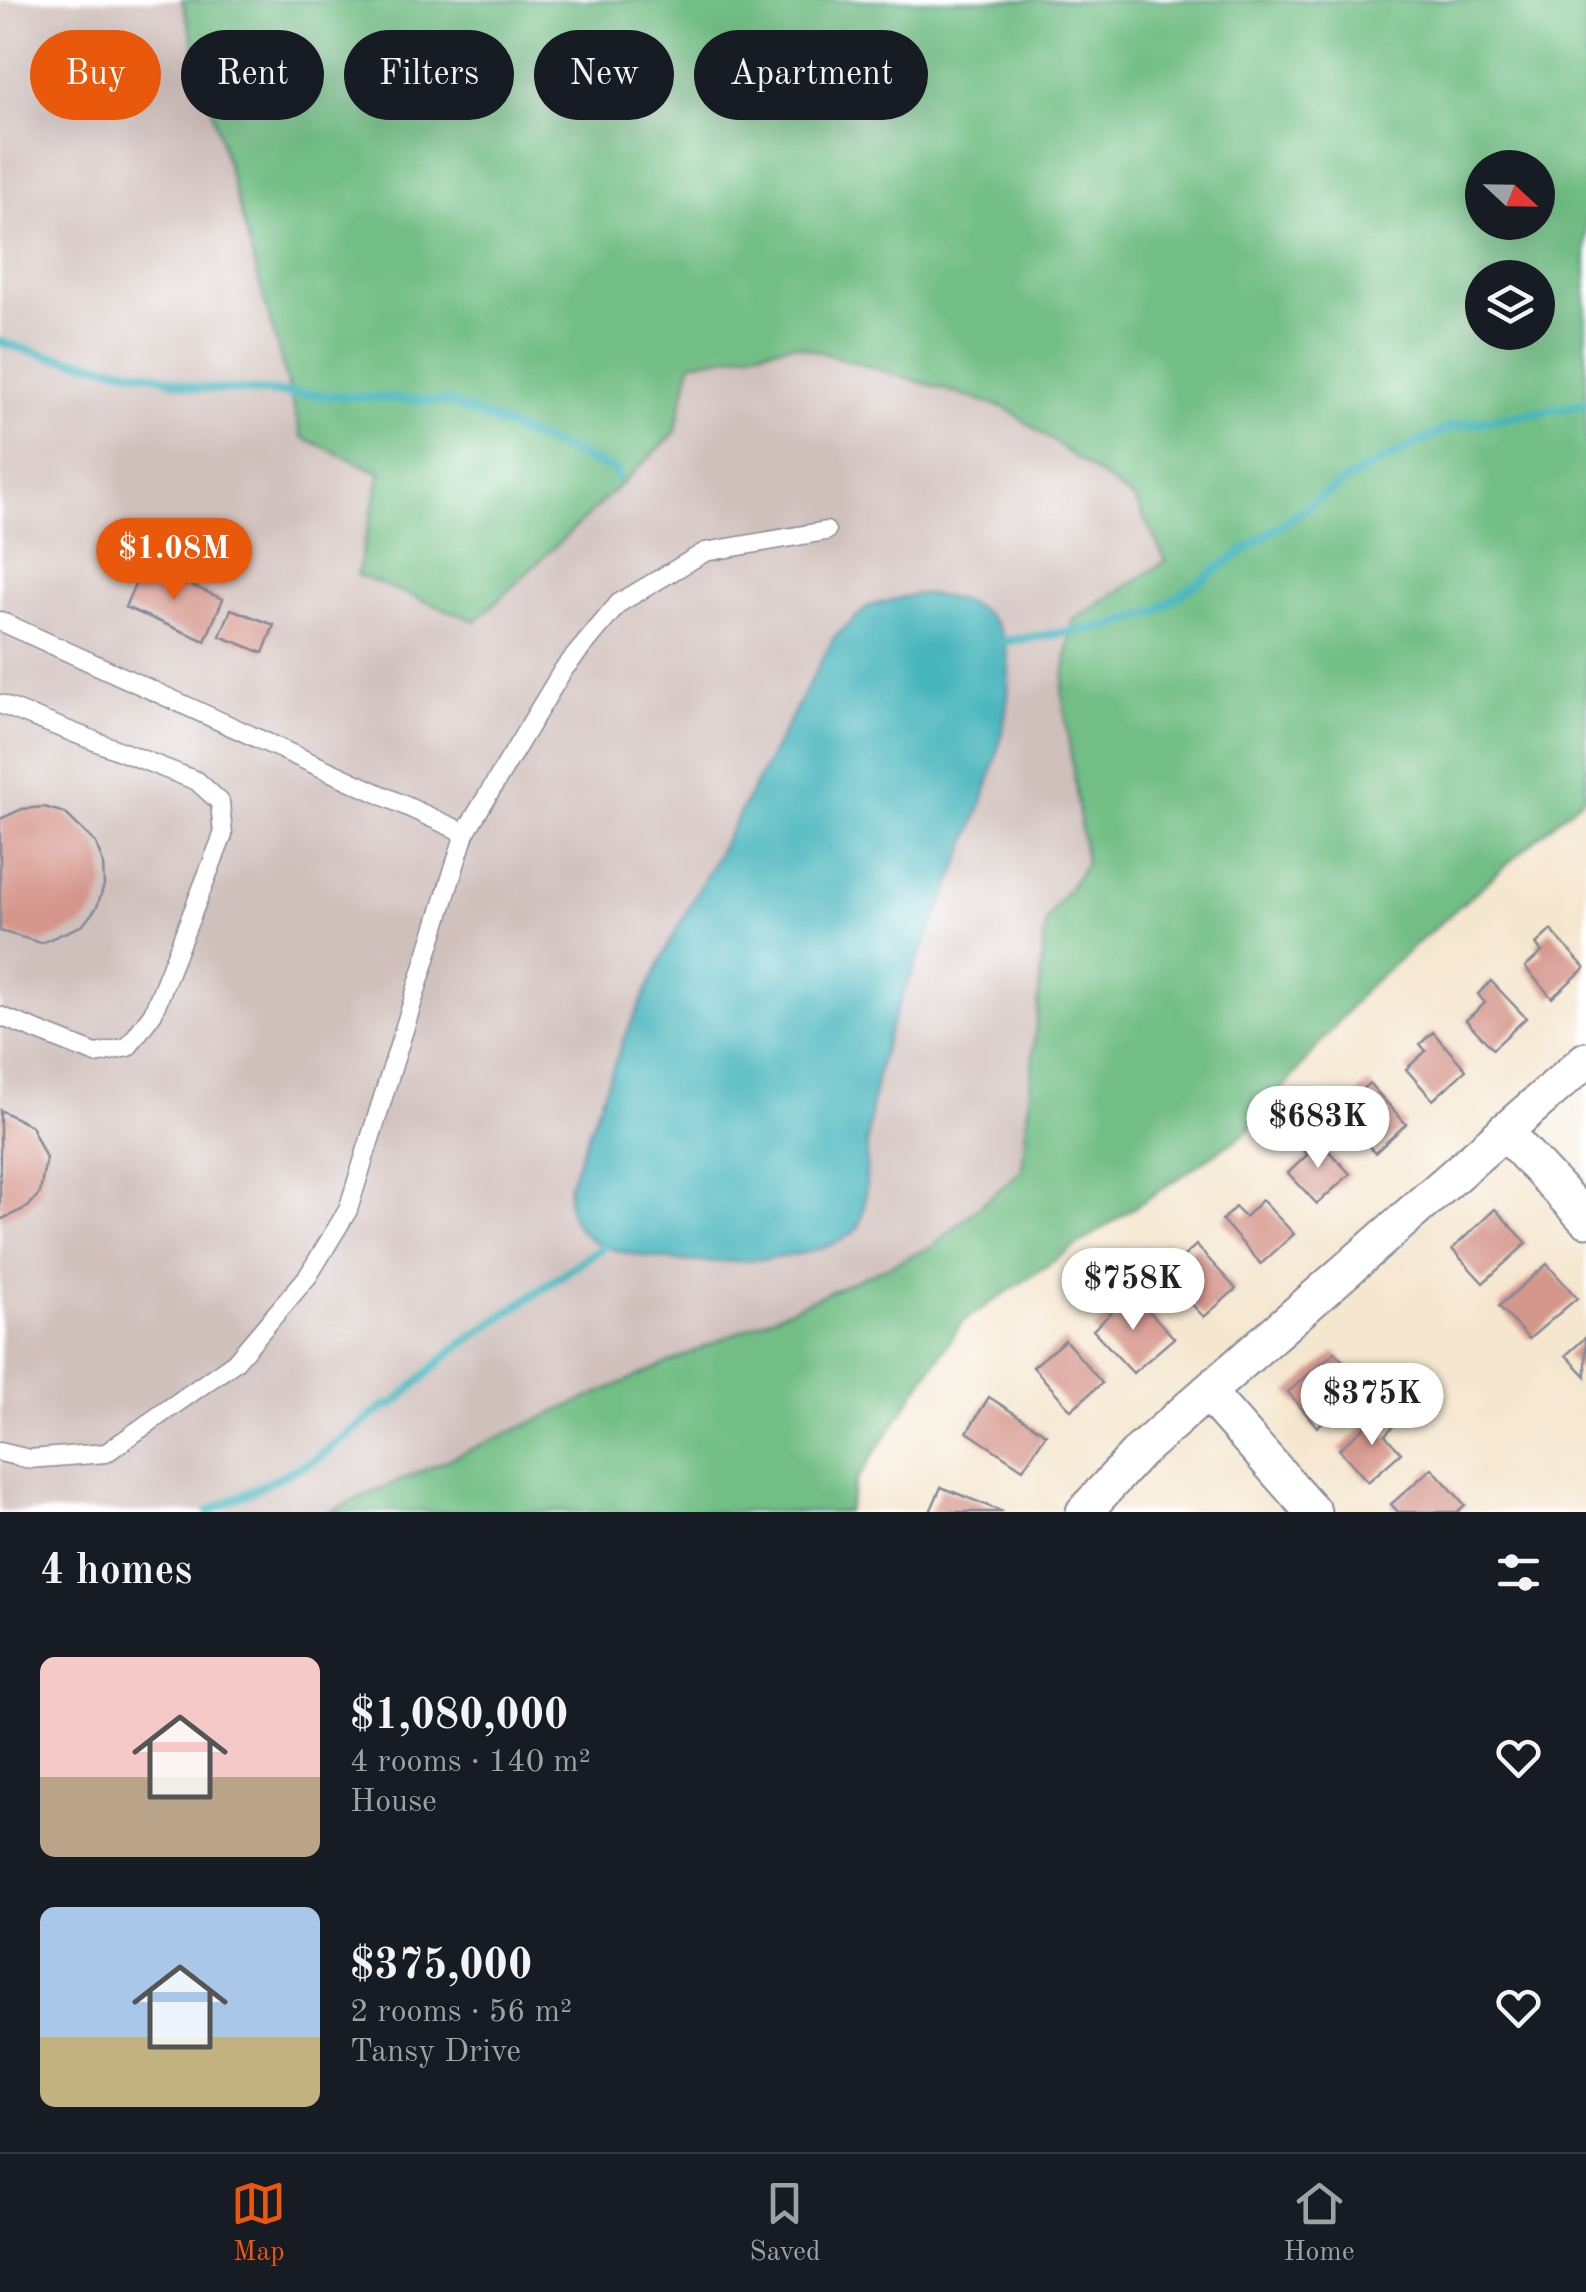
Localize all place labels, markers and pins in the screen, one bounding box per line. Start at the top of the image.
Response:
pin: $1.08M [93,518,255,603]
pin: $683K [1248,1086,1388,1171]
pin: $758K [1063,1248,1203,1333]
pin: $375K [1302,1363,1442,1448]

